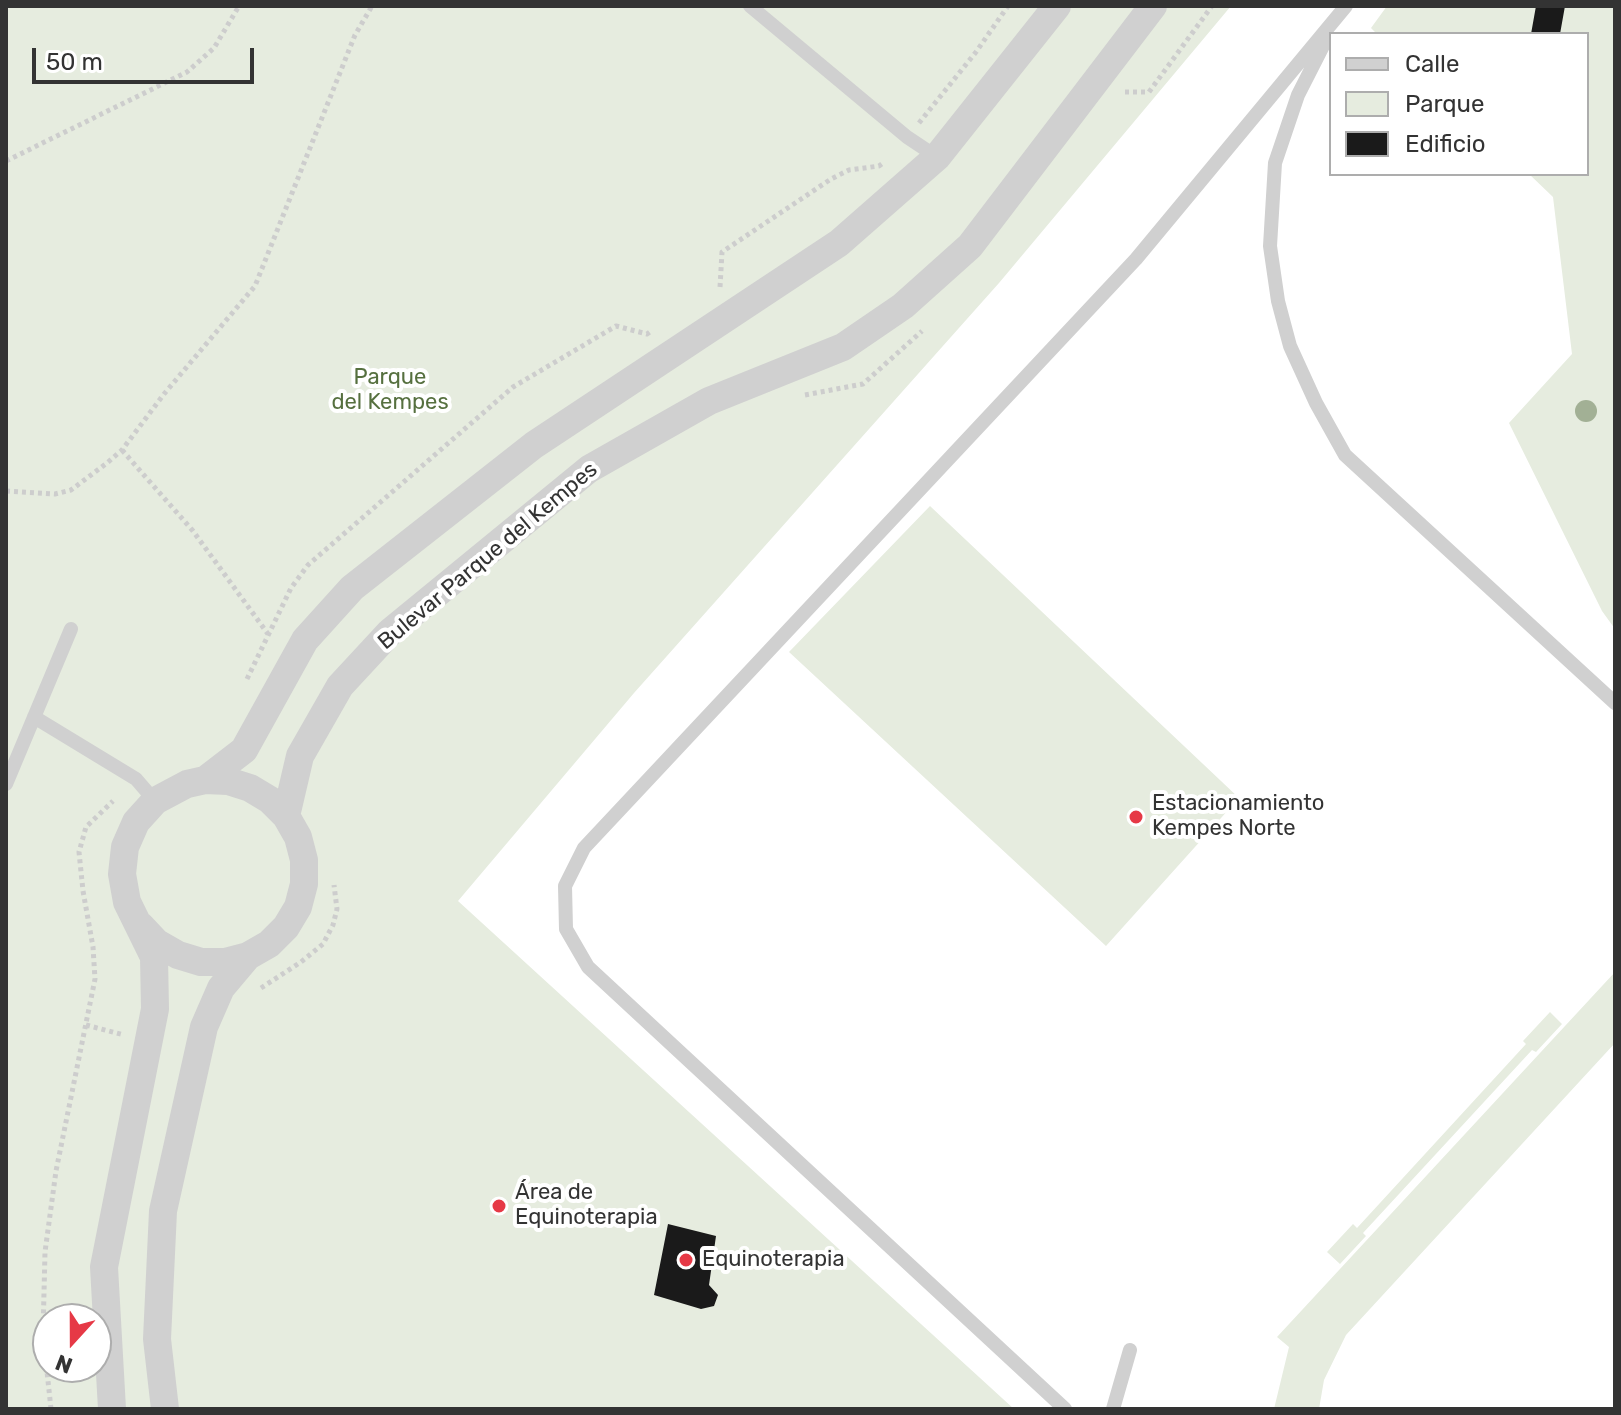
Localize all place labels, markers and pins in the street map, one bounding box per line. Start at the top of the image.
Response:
place label: Estacionamiento Kempes Norte [1152,791,1324,842]
marker: Estacionamiento Kempes Norte [1127,808,1145,826]
place label: Área de Equinoterapia [515,1180,658,1232]
marker: Área de Equinoterapia [490,1197,508,1215]
place label: Equinoterapia [702,1247,845,1273]
marker: Equinoterapia [677,1251,695,1269]

